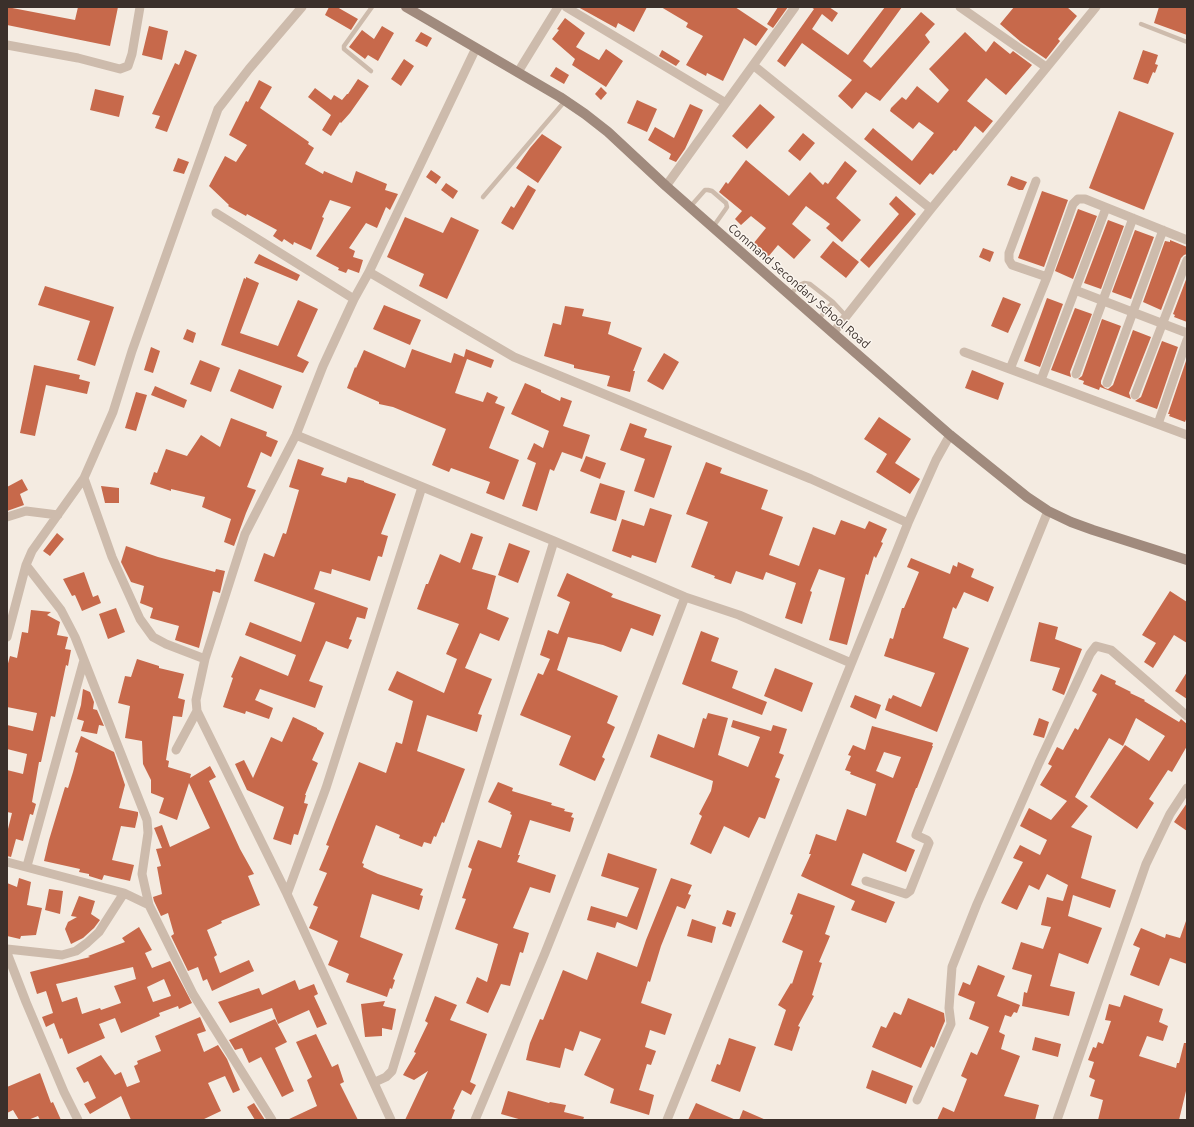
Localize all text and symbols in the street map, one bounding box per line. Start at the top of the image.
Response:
street label: Command Secondary School Road [725,221,873,351]

